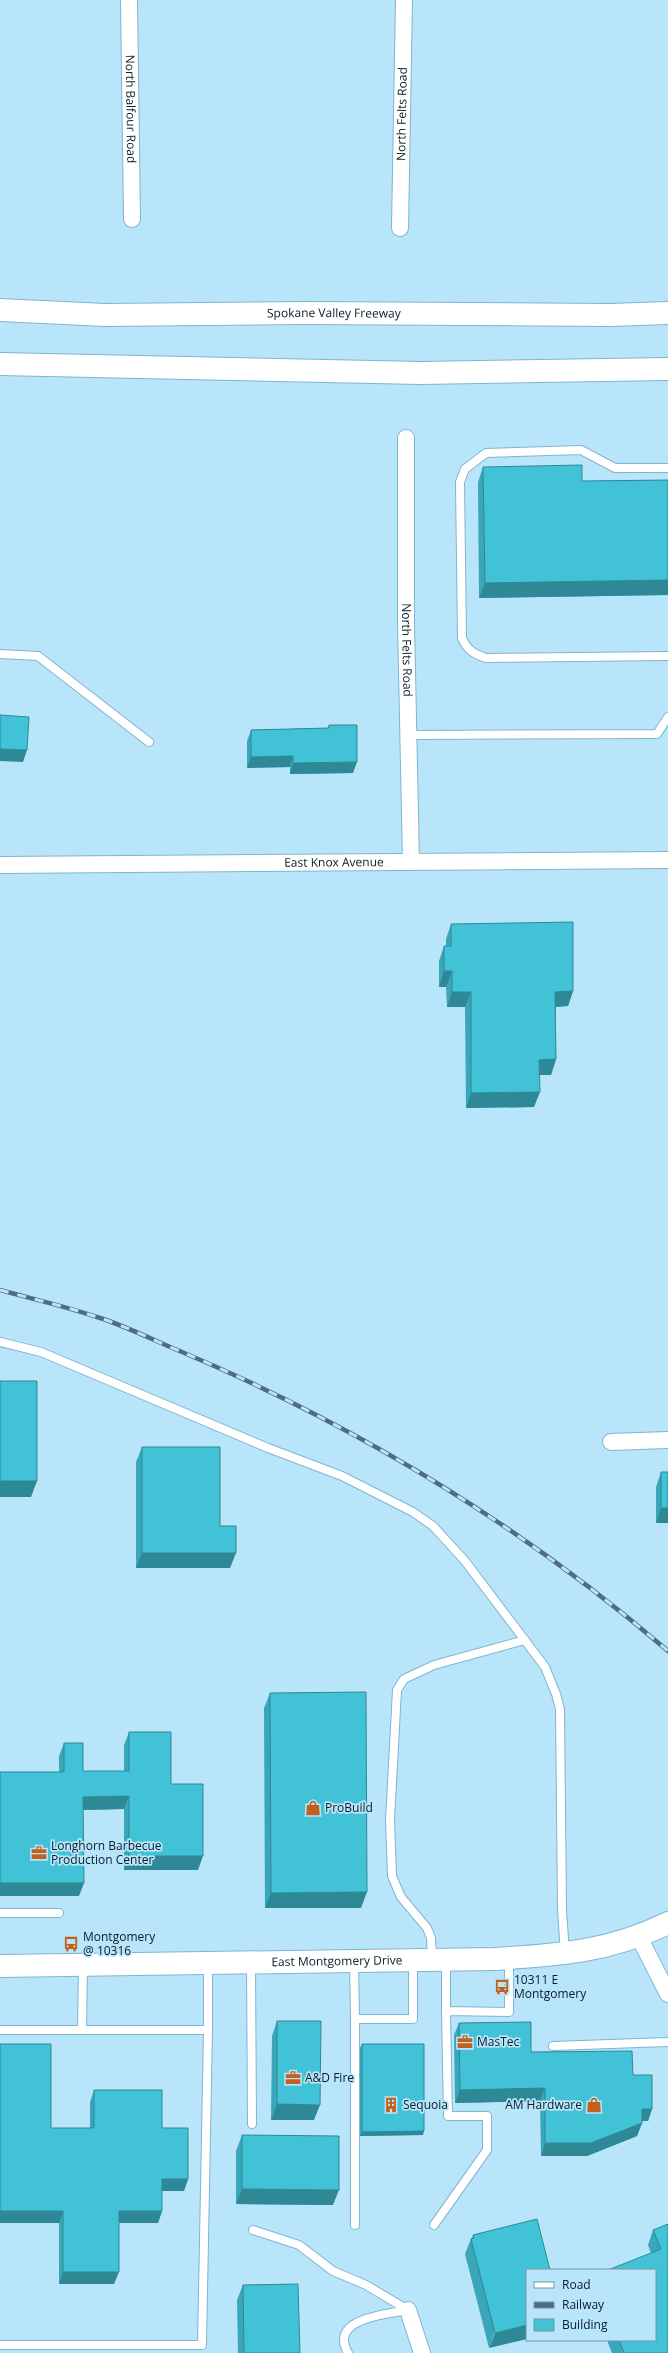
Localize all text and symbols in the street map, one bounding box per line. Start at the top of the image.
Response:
street label: North Balfour Road [122,55,140,163]
street label: North Felts Road [392,67,411,161]
street label: Spokane Valley Freeway [267,304,402,322]
street label: North Felts Road [398,603,417,697]
street label: East Knox Avenue [284,853,384,871]
shop icon: ProBuild [304,1799,322,1817]
place label: ProBuild [325,1799,373,1816]
place label: Longhorn Barbecue Production Center [51,1837,162,1868]
office icon: Longhorn Barbecue Production Center [30,1844,48,1862]
place label: Montgomery @ 10316 [83,1928,156,1959]
bus stop icon: Montgomery @ 10316 [62,1935,80,1953]
street label: East Montgomery Drive [271,1951,403,1970]
place label: 10311 E Montgomery [514,1971,587,2002]
bus stop icon: 10311 E Montgomery [493,1978,511,1996]
office icon: MasTec [456,2033,474,2051]
place label: MasTec [477,2033,520,2050]
office icon: A&D Fire [284,2069,302,2087]
place label: A&D Fire [305,2069,354,2086]
building icon: Sequoia [382,2096,400,2114]
place label: Sequoia [403,2096,448,2113]
place label: AM Hardware [505,2096,582,2113]
shop icon: AM Hardware [585,2096,603,2114]
legend [526,2269,656,2341]
text: Road [562,2276,591,2293]
text: Railway [562,2296,605,2313]
text: Building [562,2316,608,2333]

